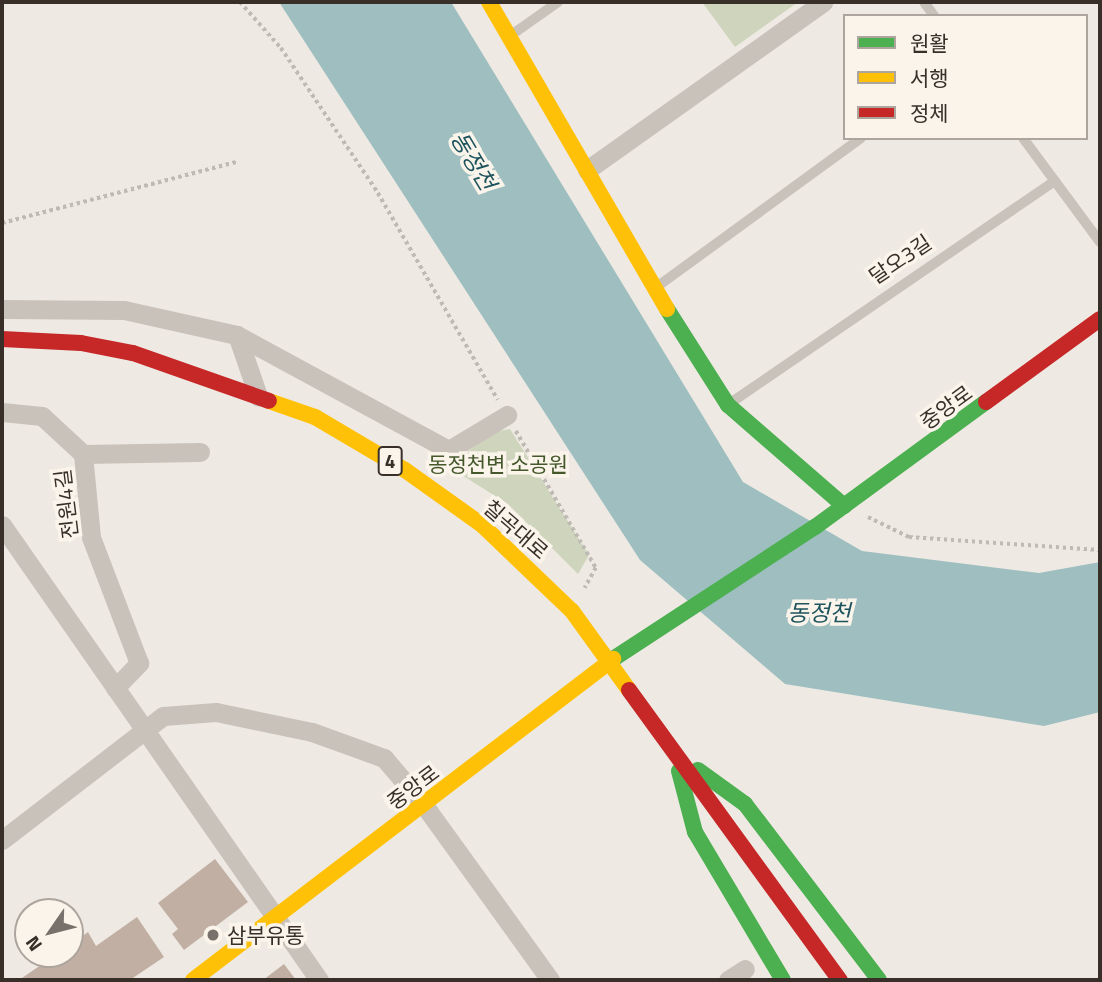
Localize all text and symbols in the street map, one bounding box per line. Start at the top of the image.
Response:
legend [843,14,1088,140]
text: 원활 [910,27,949,59]
text: 서행 [910,62,949,94]
text: 정체 [910,97,949,129]
water label: 동정천 [445,127,501,195]
street label: 달오3길 [864,229,936,289]
street label: 중앙로 [915,380,977,434]
road number: 4 [376,446,404,476]
park label: 동정천변 소공원 [428,451,568,477]
street label: 전원4길 [49,468,83,540]
street label: 칠곡대로 [479,494,553,564]
water label: 동정천 [787,599,851,627]
street label: 중앙로 [382,759,444,815]
north arrow [14,898,84,968]
place label: 삼부유통 [227,922,304,948]
marker: 삼부유통 [205,927,221,943]
text: N [17,930,49,958]

